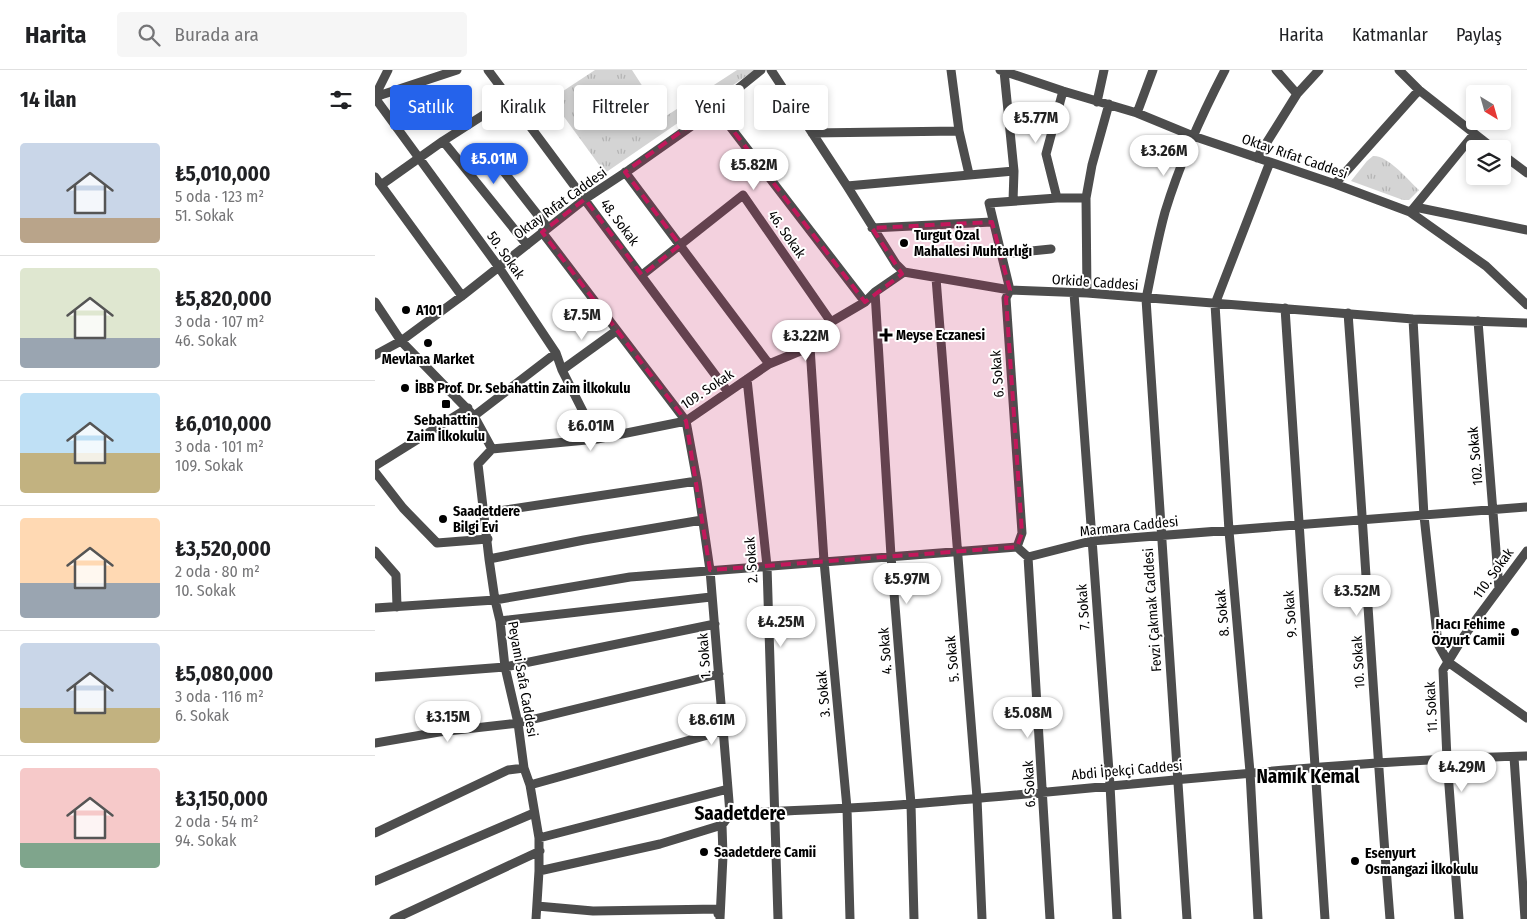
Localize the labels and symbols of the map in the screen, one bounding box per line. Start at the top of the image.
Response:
north arrow [1466,85,1511,130]
pin: ₺5.77M [995,102,1077,144]
street label: Oktay Rıfat Caddesi [1240,130,1350,183]
pin: ₺3.26M [1123,134,1205,177]
pin: ₺5.01M [453,142,535,185]
pin: ₺5.82M [713,148,795,191]
street label: Oktay Rıfat Caddesi [510,164,610,243]
street label: 48. Sokak [597,196,643,249]
street label: 46. Sokak [764,207,809,262]
place label: Turgut Özal Mahallesi Muhtarlığı [914,226,1032,260]
street label: 50. Sokak [483,228,528,283]
marker: Turgut Özal Mahallesi Muhtarlığı [898,237,910,249]
street label: Orkide Caddesi [1051,271,1139,294]
pin: ₺7.5M [547,298,617,341]
place label: A101 [415,302,442,319]
marker: A101 [400,304,412,316]
pin: ₺3.22M [765,320,847,362]
place label: Meyse Eczanesi [896,327,985,344]
marker: Meyse Eczanesi [880,329,892,341]
marker: Mevlana Market [422,337,434,349]
street label: 6. Sokak [987,349,1008,398]
place label: Mevlana Market [382,351,475,368]
street label: 109. Sokak [678,365,737,413]
place label: İBB Prof. Dr. Sebahattin Zaim İlkokulu [415,379,630,397]
marker: İBB Prof. Dr. Sebahattin Zaim İlkokulu [399,382,411,394]
marker: Sebahattin Zaim İlkokulu [440,398,452,410]
pin: ₺6.01M [550,410,632,452]
place label: Sebahattin Zaim İlkokulu [407,412,485,445]
street label: 102. Sokak [1464,425,1487,486]
place label: Saadetdere Bilgi Evi [453,503,520,536]
marker: Saadetdere Bilgi Evi [437,513,449,525]
street label: Marmara Caddesi [1079,513,1179,540]
street label: 2. Sokak [741,536,762,584]
street label: 110. Sokak [1469,544,1518,602]
street label: Fevzi Çakmak Caddesi [1140,547,1165,672]
pin: ₺5.97M [866,562,948,605]
pin: ₺3.52M [1316,574,1398,617]
street label: 7. Sokak [1073,583,1094,630]
street label: 8. Sokak [1212,588,1233,637]
street label: 9. Sokak [1280,589,1301,638]
pin: ₺4.25M [740,606,822,648]
place label: Hacı Fehime Özyurt Camii [1431,616,1505,649]
street label: Peyami Safa Caddesi [504,620,541,738]
street label: 4. Sokak [875,626,896,675]
marker: Hacı Fehime Özyurt Camii [1509,626,1521,638]
street label: 1. Sokak [694,632,715,679]
street label: 5. Sokak [942,634,963,683]
street label: 10. Sokak [1349,635,1368,689]
street label: 3. Sokak [813,670,834,718]
street label: 11. Sokak [1422,681,1441,733]
pin: ₺5.08M [987,696,1069,739]
pin: ₺3.15M [407,700,489,743]
pin: ₺8.61M [671,704,753,746]
pin: ₺4.29M [1421,750,1503,793]
street label: Abdi İpekçi Caddesi [1071,757,1183,784]
street label: 6. Sokak [1020,759,1039,808]
district label: Namık Kemal [1256,765,1360,788]
district label: Saadetdere [694,802,786,825]
place label: Saadetdere Camii [714,844,816,861]
place label: Esenyurt Osmangazi İlkokulu [1365,845,1478,878]
marker: Saadetdere Camii [698,846,710,858]
marker: Esenyurt Osmangazi İlkokulu [1349,855,1361,867]

